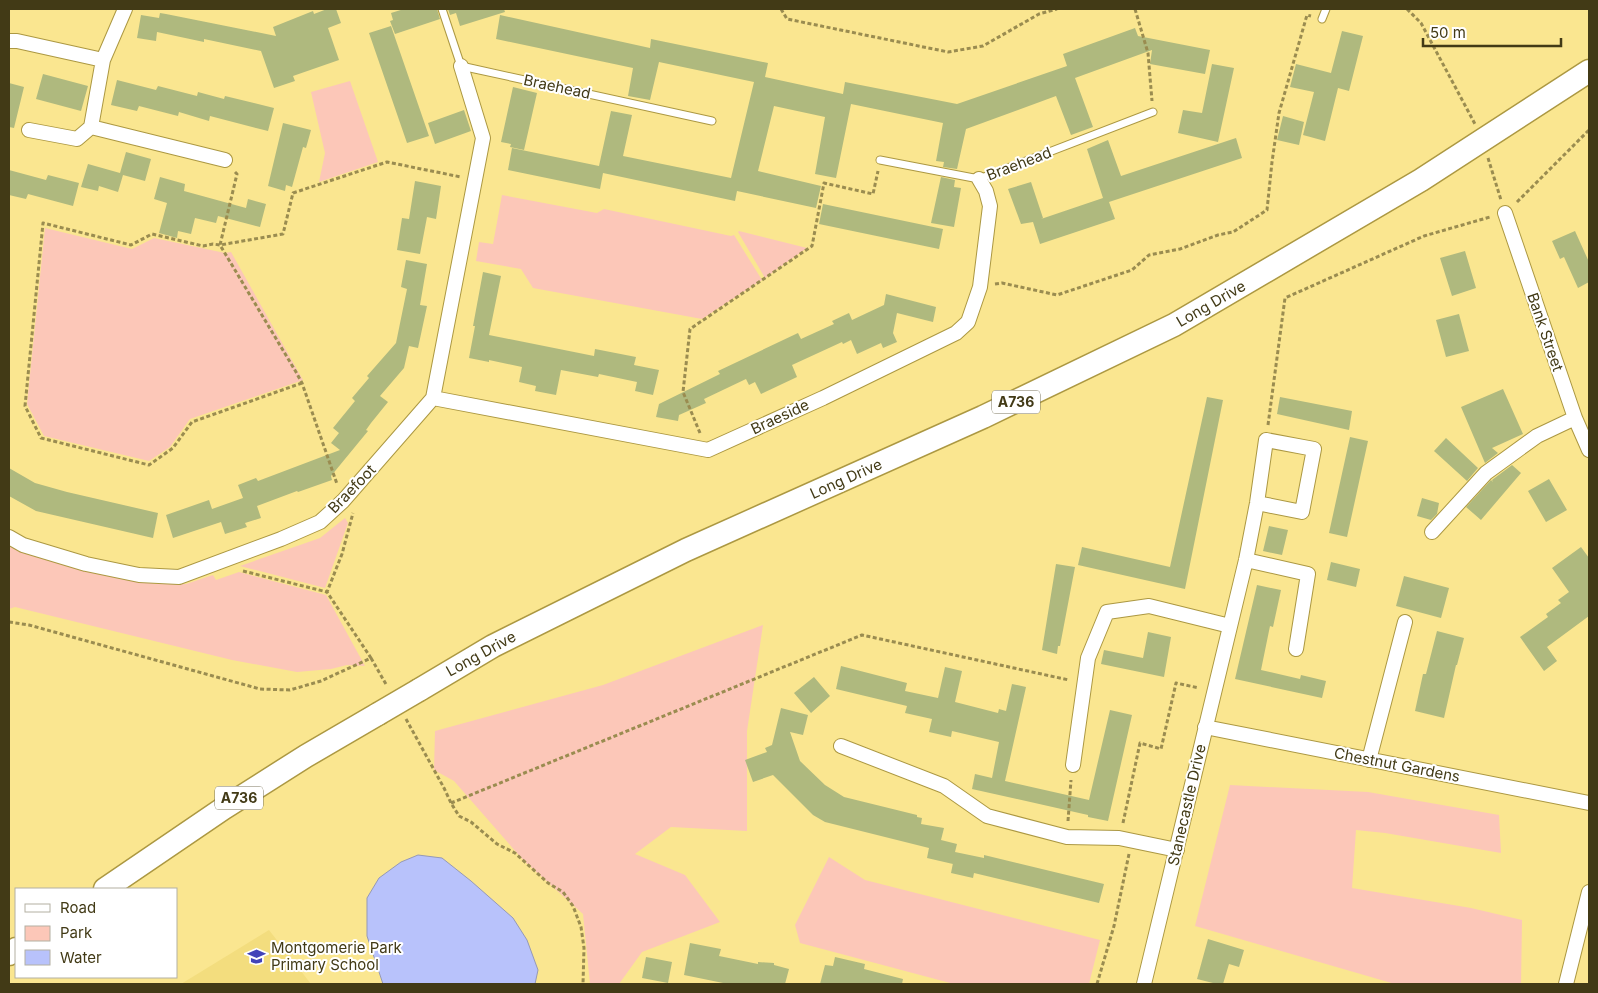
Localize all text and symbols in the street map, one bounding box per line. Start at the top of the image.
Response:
scale bar [1423,15,1560,47]
text: 50 m [1430,23,1466,42]
street label: Braehead [522,70,592,103]
street label: Braehead [984,142,1054,185]
street label: Long Drive [1173,276,1249,331]
street label: Bank Street [1523,290,1568,374]
road number: A736 [992,391,1040,414]
street label: Braeside [748,395,812,438]
street label: Long Drive [807,454,885,503]
street label: Braefoot [324,460,380,517]
street label: Long Drive [442,627,519,681]
street label: Stanecastle Drive [1163,742,1210,868]
street label: Chestnut Gardens [1332,743,1462,786]
road number: A736 [215,786,263,810]
legend [15,888,178,978]
text: Road [60,898,96,917]
text: Park [60,923,93,942]
place label: Montgomerie Park Primary School [271,938,403,974]
school or university icon: Montgomerie Park Primary School [247,947,267,967]
text: Water [60,948,102,967]

